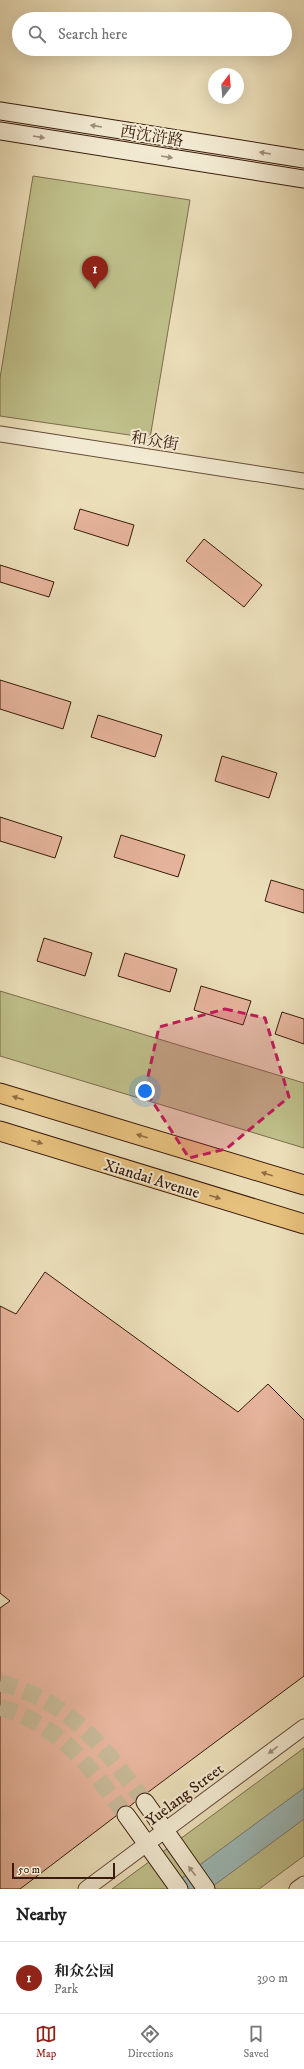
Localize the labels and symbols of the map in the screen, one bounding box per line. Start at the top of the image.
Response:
north arrow [208,68,244,104]
street label: 西沈浒路 [119,121,185,151]
one-way arrow [90,123,102,129]
one-way arrow [32,134,45,140]
one-way arrow [259,149,272,155]
one-way arrow [161,154,173,160]
pin: 1 [82,256,108,289]
street label: 和众街 [130,427,180,455]
your location [135,1081,155,1101]
one-way arrow [12,1095,24,1101]
one-way arrow [136,1133,148,1139]
one-way arrow [32,1139,44,1145]
street label: Xiandai Avenue [101,1155,202,1203]
one-way arrow [260,1171,272,1177]
one-way arrow [209,1194,221,1200]
one-way arrow [267,1746,278,1755]
street label: Yuelang Street [142,1759,228,1831]
scale bar [12,1861,115,1880]
one-way arrow [188,1866,196,1876]

